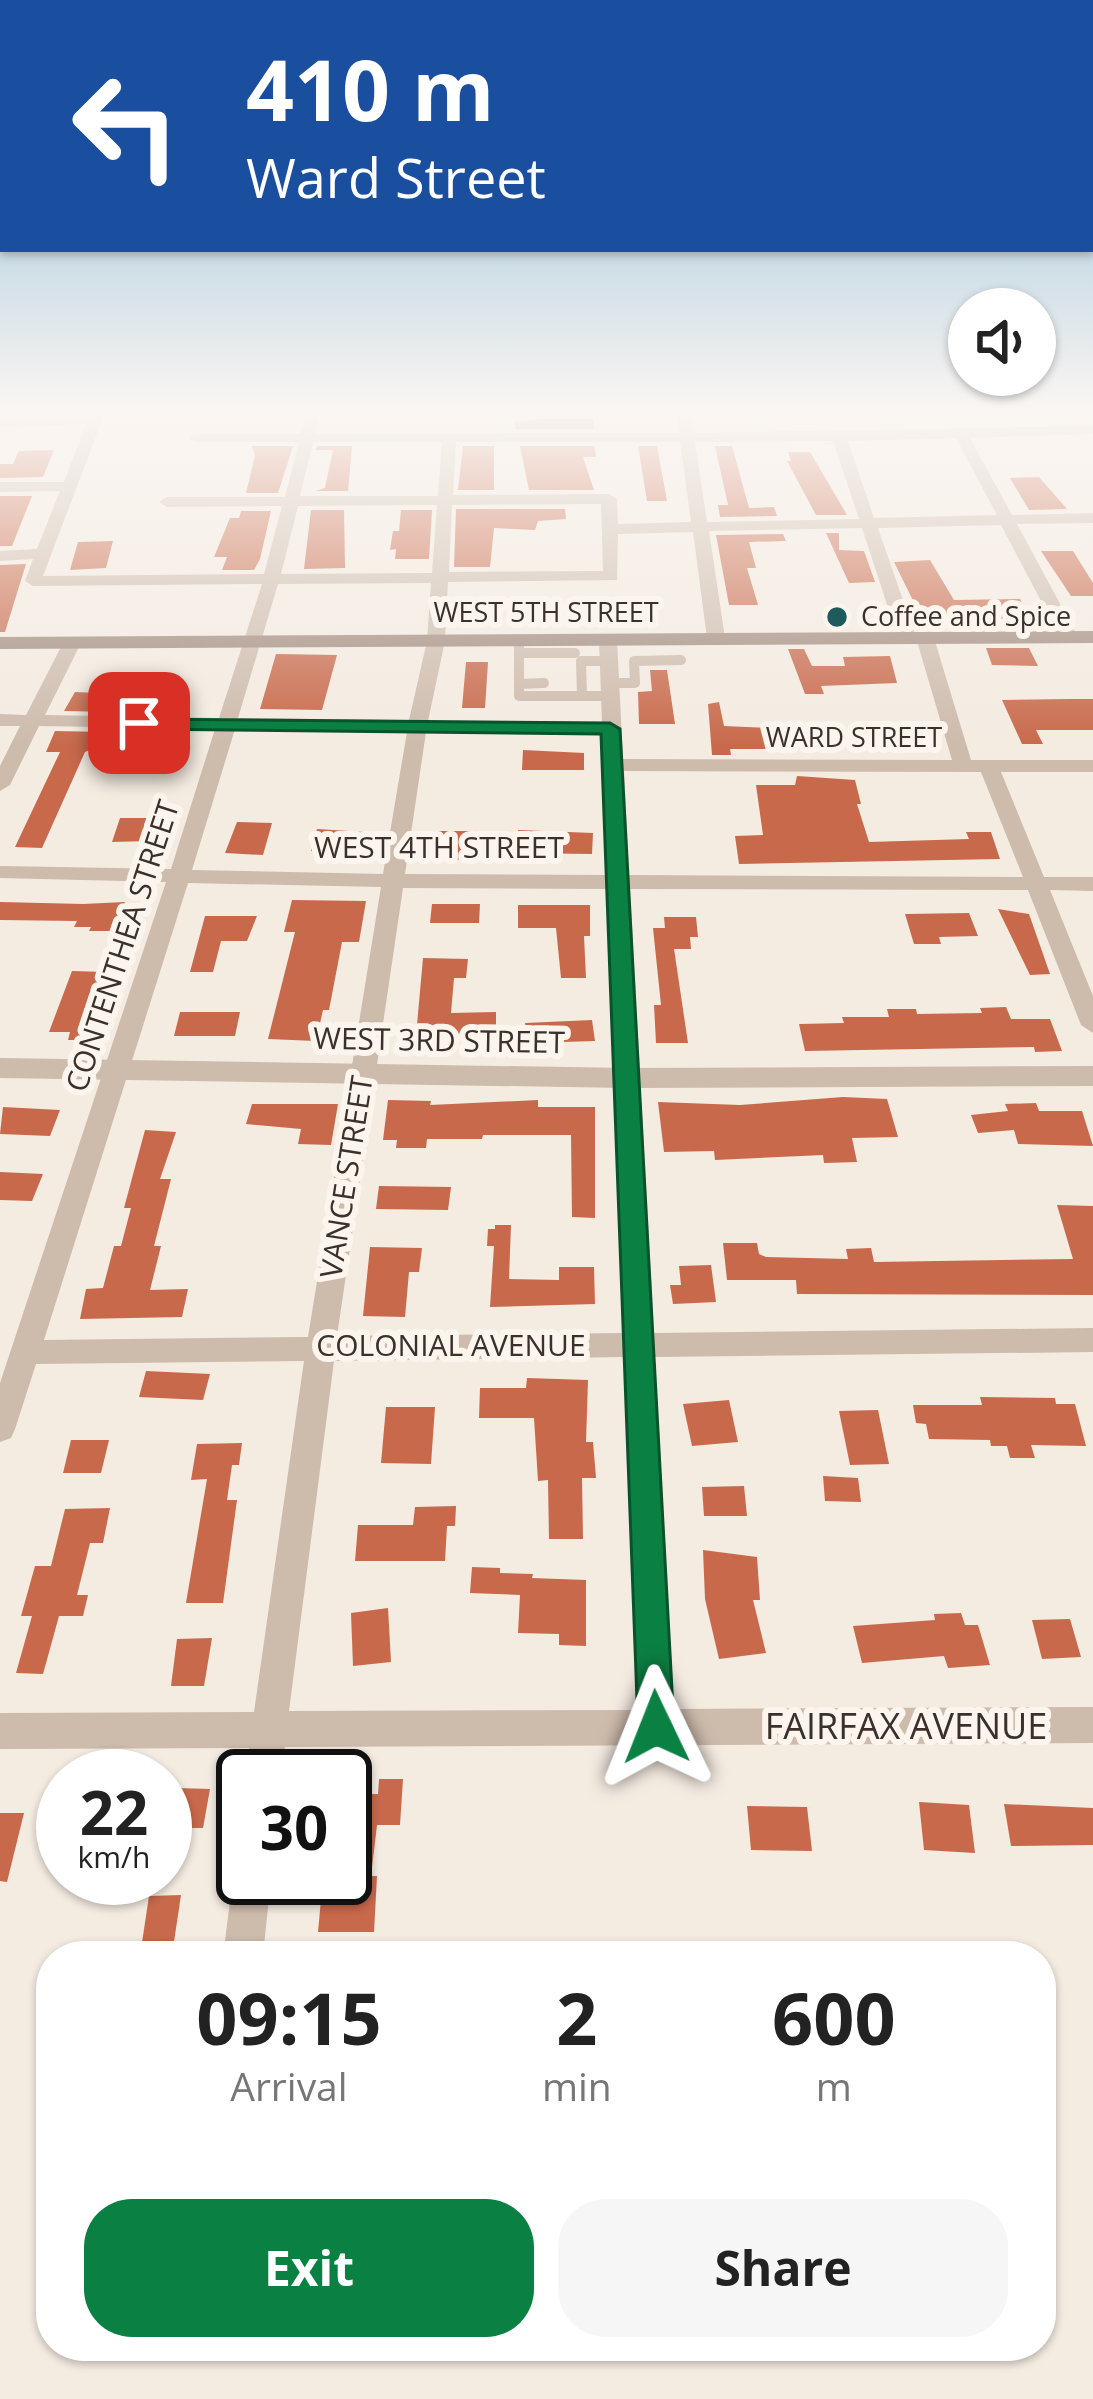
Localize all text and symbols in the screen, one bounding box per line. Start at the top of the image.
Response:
text: 410 m [246,31,494,146]
icon: left [48,48,204,204]
text: Ward Street [246,140,546,214]
map controls [948,288,1056,396]
button: sound [948,288,1056,396]
street label: WEST 5TH STREET [433,593,659,630]
place label: Coffee and Spice [861,597,1071,634]
marker: Coffee and Spice [824,604,850,630]
pin [88,672,190,774]
icon: arrive [106,690,172,756]
street label: WARD STREET [766,718,942,755]
street label: CONTENTHEA STREET [55,794,188,1096]
street label: WEST 4TH STREET [314,826,565,867]
street label: WEST 3RD STREET [313,1017,566,1062]
street label: VANCE STREET [309,1072,382,1281]
street label: COLONIAL AVENUE [316,1324,586,1365]
position arrow [593,1664,719,1790]
street label: FAIRFAX AVENUE [765,1701,1047,1750]
speed limit sign: 30 [216,1749,372,1905]
text: 22 [80,1771,148,1853]
text: km/h [78,1836,150,1877]
text: 09:15 [196,1968,382,2066]
text: 2 [556,1968,597,2066]
text: 600 [772,1968,896,2066]
text: Arrival [230,2059,348,2112]
text: min [542,2059,612,2112]
text: m [816,2059,852,2112]
button: Exit [84,2199,534,2337]
button: Share [558,2199,1008,2337]

